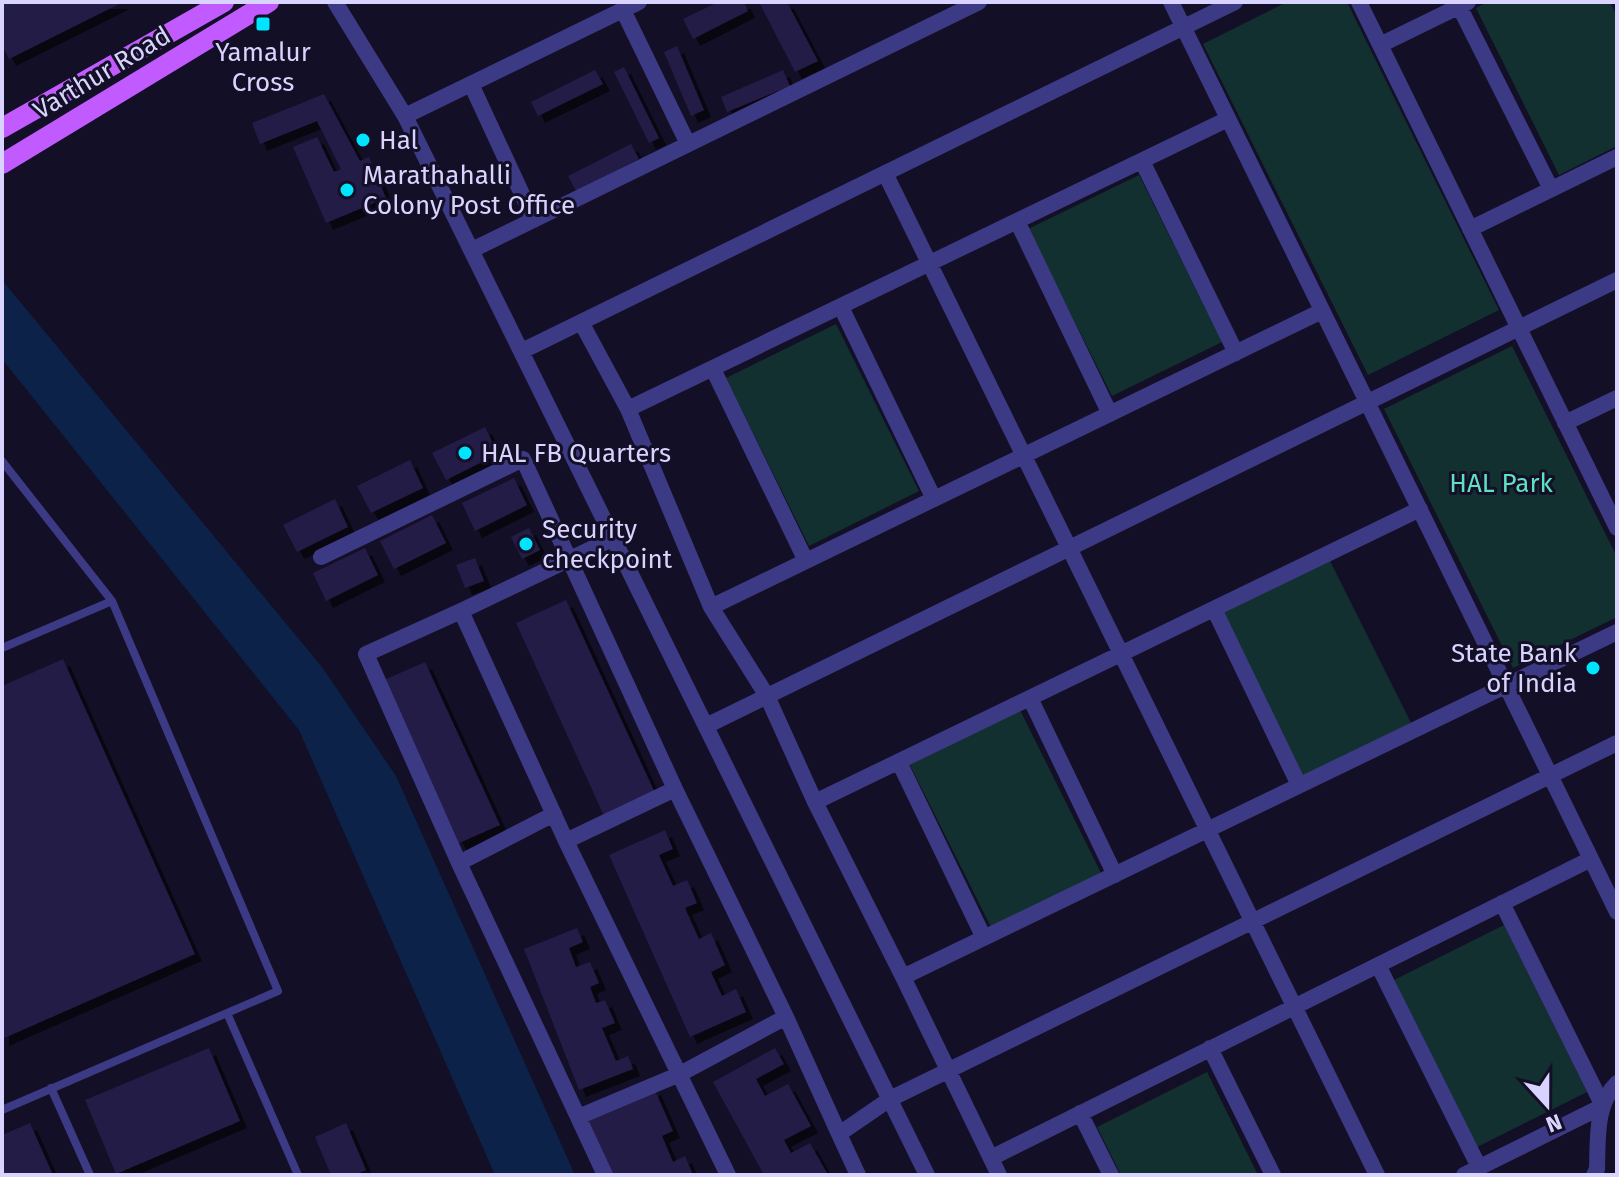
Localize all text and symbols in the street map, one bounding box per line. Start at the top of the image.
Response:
marker: Yamalur Cross [254,15,272,33]
street label: Varthur Road [28,20,176,126]
place label: Yamalur Cross [215,37,311,98]
place label: Hal [379,125,419,156]
marker: Hal [354,131,372,149]
place label: Marathahalli Colony Post Office [363,160,575,221]
marker: Marathahalli Colony Post Office [338,181,356,199]
place label: HAL FB Quarters [481,438,671,469]
marker: HAL FB Quarters [456,444,474,462]
park label: HAL Park [1449,468,1553,499]
place label: Security checkpoint [542,514,673,575]
marker: Security checkpoint [517,535,535,553]
place label: State Bank of India [1451,638,1578,699]
marker: State Bank of India [1584,659,1602,677]
north arrow [1507,1065,1587,1145]
text: N [1542,1108,1566,1138]

